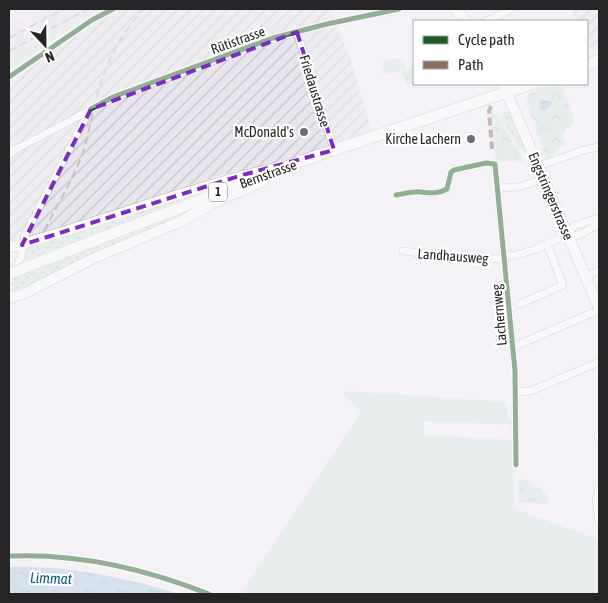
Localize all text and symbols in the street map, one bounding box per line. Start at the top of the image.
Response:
north arrow [20,20,70,70]
legend [413,20,588,85]
street label: Rütistrasse [209,23,267,57]
text: Cycle path [458,31,515,48]
text: N [43,48,57,66]
street label: Friedaustrasse [296,53,334,129]
text: Path [458,56,484,73]
place label: McDonald's [234,124,294,140]
marker: McDonald's [298,126,310,138]
place label: Kirche Lachern [385,131,461,147]
marker: Kirche Lachern [465,133,477,145]
street label: Engstringerstrasse [525,150,577,242]
street label: Bernstrasse [237,156,299,192]
road number: 1 [209,182,227,202]
street label: Landhausweg [417,246,489,266]
street label: Lachernweg [488,284,510,346]
water label: Limmat [30,569,73,587]

